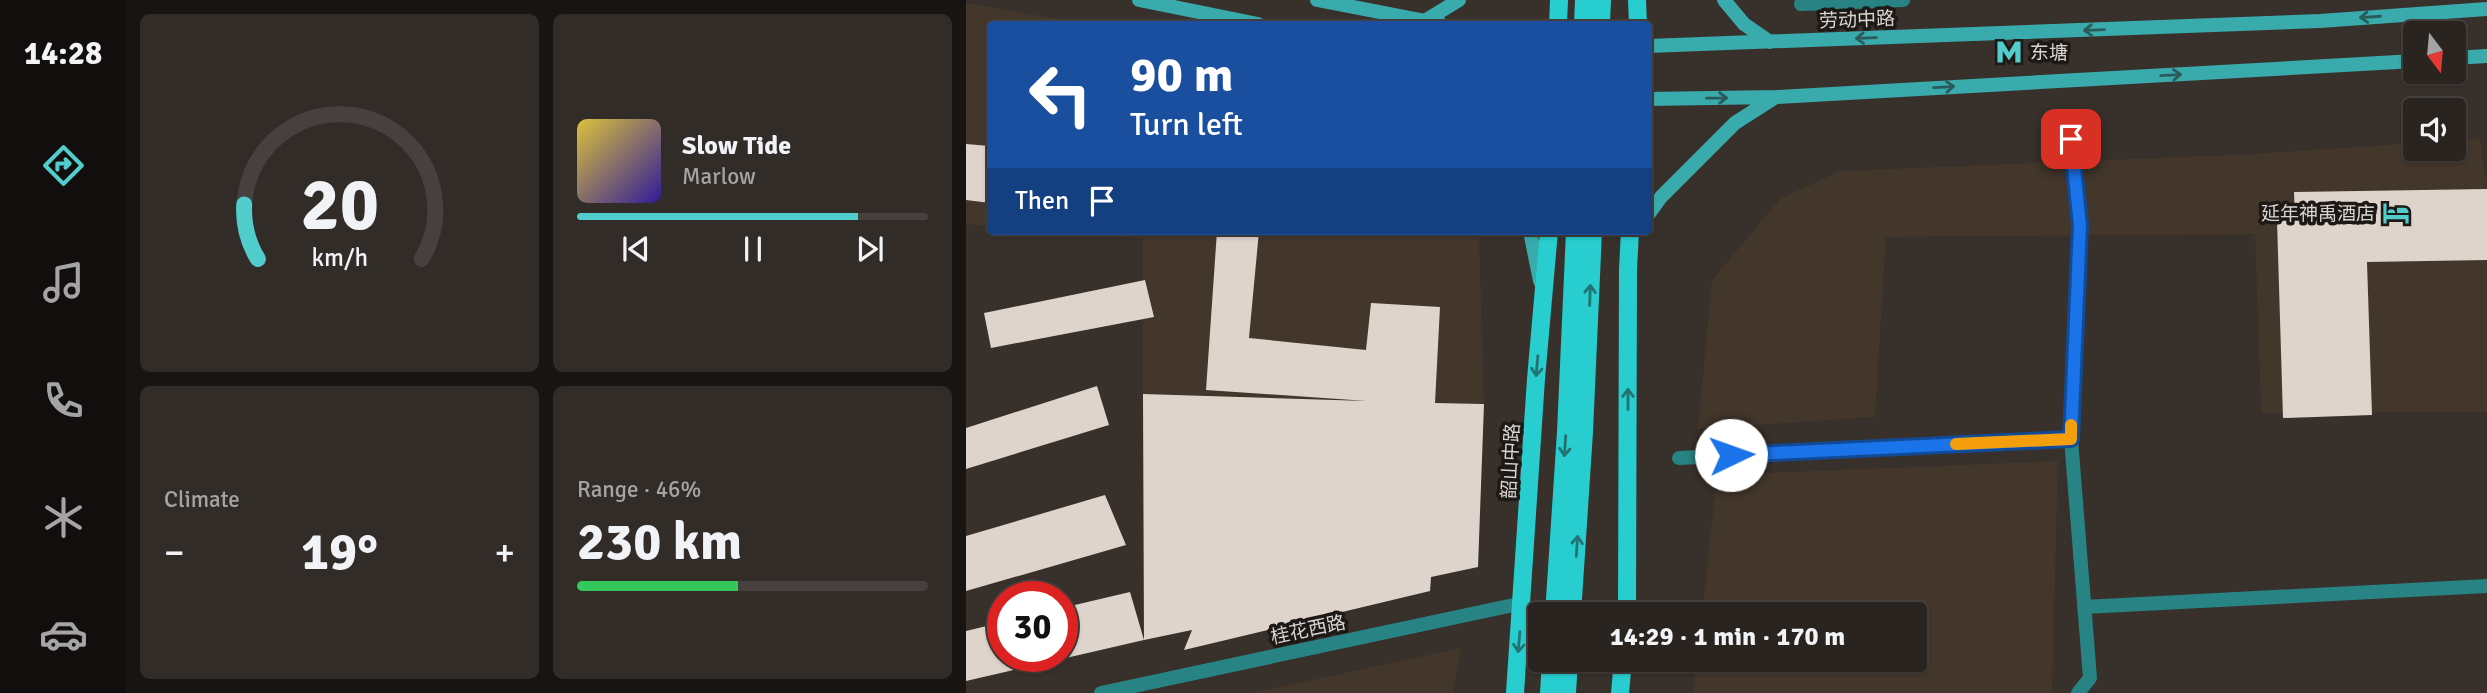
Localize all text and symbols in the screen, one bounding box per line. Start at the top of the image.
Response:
street label: 劳动中路 [1819,7,1895,33]
one-way arrow [2359,11,2382,24]
north arrow [2403,21,2466,84]
map controls [2403,21,2466,161]
one-way arrow [2083,23,2106,36]
one-way arrow [1855,31,1878,45]
text: 14:28 [24,34,102,73]
metro station icon: 东塘 [1994,37,2024,67]
place label: 东塘 [2030,41,2068,65]
text: 90 m [1130,45,1233,105]
icon: left [1015,49,1106,140]
one-way arrow [2159,68,2182,81]
one-way arrow [1932,81,1955,94]
one-way arrow [1705,91,1728,105]
button: sound [2403,98,2466,161]
text: Turn left [1130,105,1243,144]
pin [2041,109,2101,169]
icon: arrive [2052,120,2090,158]
text: Slow Tide [682,130,791,162]
icon: directions [39,141,88,190]
text: 20 [300,162,379,251]
text: Marlow [682,162,756,191]
icon: arrive [1083,182,1121,220]
text: Then [1015,185,1069,217]
hotel icon: 延年神禹酒店 [2381,198,2411,228]
place label: 延年神禹酒店 [2261,202,2375,226]
icon: previous [617,230,655,268]
icon: pause [734,230,772,268]
icon: next [851,230,889,268]
text: km/h [311,242,368,273]
icon: music [39,258,88,307]
one-way arrow [1584,283,1597,306]
one-way arrow [1530,354,1543,377]
icon: phone [39,376,88,425]
one-way arrow [1621,388,1635,411]
position arrow [1694,418,1768,492]
street label: 韶山中路 [1497,422,1525,500]
one-way arrow [1559,434,1572,457]
text: Range · 46% [577,475,701,504]
text: Climate [164,485,240,514]
icon: climate [39,493,88,542]
text: 230 km [577,510,742,574]
text: 19° [301,520,378,584]
text: − [164,529,185,576]
text: + [494,529,515,576]
one-way arrow [1571,535,1584,558]
speed limit sign: 30 [987,581,1078,672]
icon: car [39,610,88,659]
street label: 桂花西路 [1269,610,1348,650]
text: 14:29 · 1 min · 170 m [1610,621,1845,653]
one-way arrow [1512,630,1525,653]

